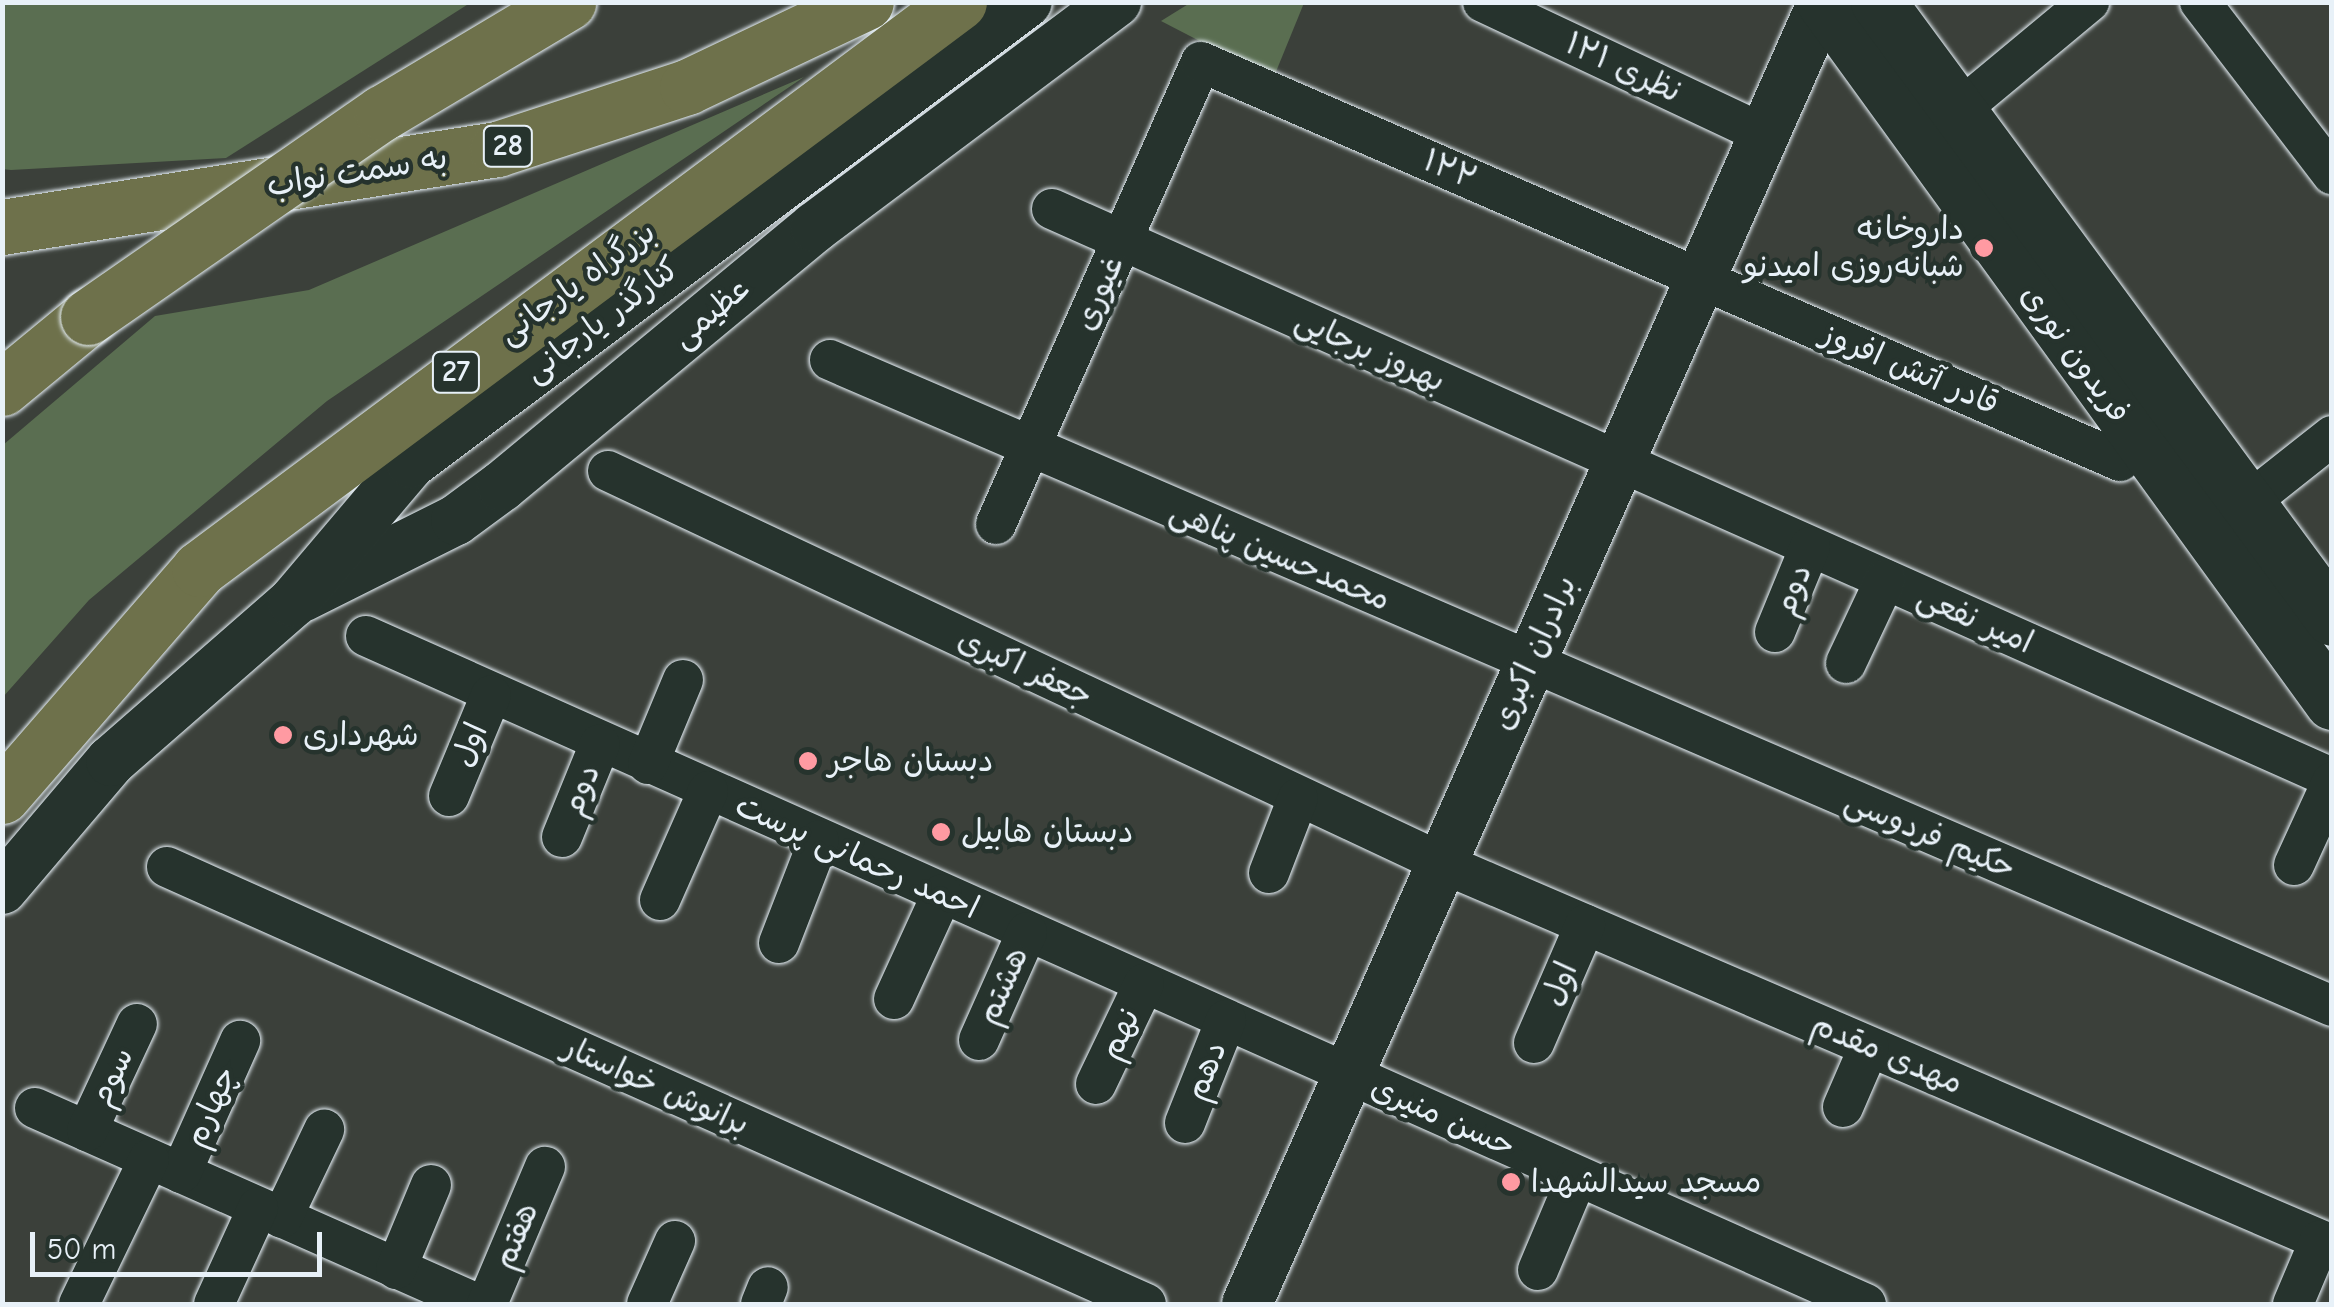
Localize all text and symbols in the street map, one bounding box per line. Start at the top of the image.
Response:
street label: نظری ۱۲۱ [1559,25,1687,111]
road number: 28 [480,121,536,171]
street label: به سمت نواب [264,139,450,205]
street label: ۱۲۲ [1417,142,1483,198]
place label: داروخانه شبانه‌روزی امیدنو [1744,211,1964,286]
street label: بزرگراه یارجانی [491,213,663,353]
marker: داروخانه شبانه‌روزی امیدنو [1973,237,1995,259]
street label: کنارگذر یارجانی [517,249,687,391]
street label: غیوری [1066,250,1132,336]
street label: عظیمی [664,269,758,357]
street label: فریدون نوری [2012,277,2138,431]
street label: بهروز برجایی [1289,301,1451,401]
street label: قادر آتش افروز [1816,314,2004,424]
road number: 27 [431,347,481,397]
street label: محمدحسین پناهی [1164,492,1396,620]
street label: دوم [1765,559,1821,621]
street label: برادران اکبری [1483,570,1585,736]
street label: امیر نفعی [1911,578,2039,662]
street label: جعفر اکبری [952,620,1098,716]
place label: شهرداری [303,716,419,754]
street label: اول [444,717,496,773]
marker: شهرداری [272,724,294,746]
place label: دبستان هاجر [828,742,994,780]
marker: دبستان هاجر [797,750,819,772]
street label: دوم [553,759,609,821]
street label: حکیم فردوسی [1839,782,2021,888]
street label: احمد رحمانی پرست [729,786,985,928]
place label: دبستان هابیل [961,813,1133,851]
marker: دبستان هابیل [930,821,952,843]
street label: هشتم [969,941,1037,1031]
street label: اول [1534,956,1586,1012]
street label: نهم [1091,1002,1149,1066]
street label: مهدی مقدم [1806,1005,1968,1103]
street label: برانوش خواستار [557,1028,755,1144]
street label: دهم [1177,1036,1235,1106]
street label: سوم [82,1041,142,1113]
street label: چهارم [176,1061,246,1153]
street label: حسن منیری [1365,1068,1521,1166]
place label: مسجد سیدالشهدا [1531,1163,1761,1201]
marker: مسجد سیدالشهدا [1500,1171,1522,1193]
street label: هفتم [485,1197,547,1275]
scale bar [35,1212,328,1274]
text: 50 m [47,1232,116,1267]

